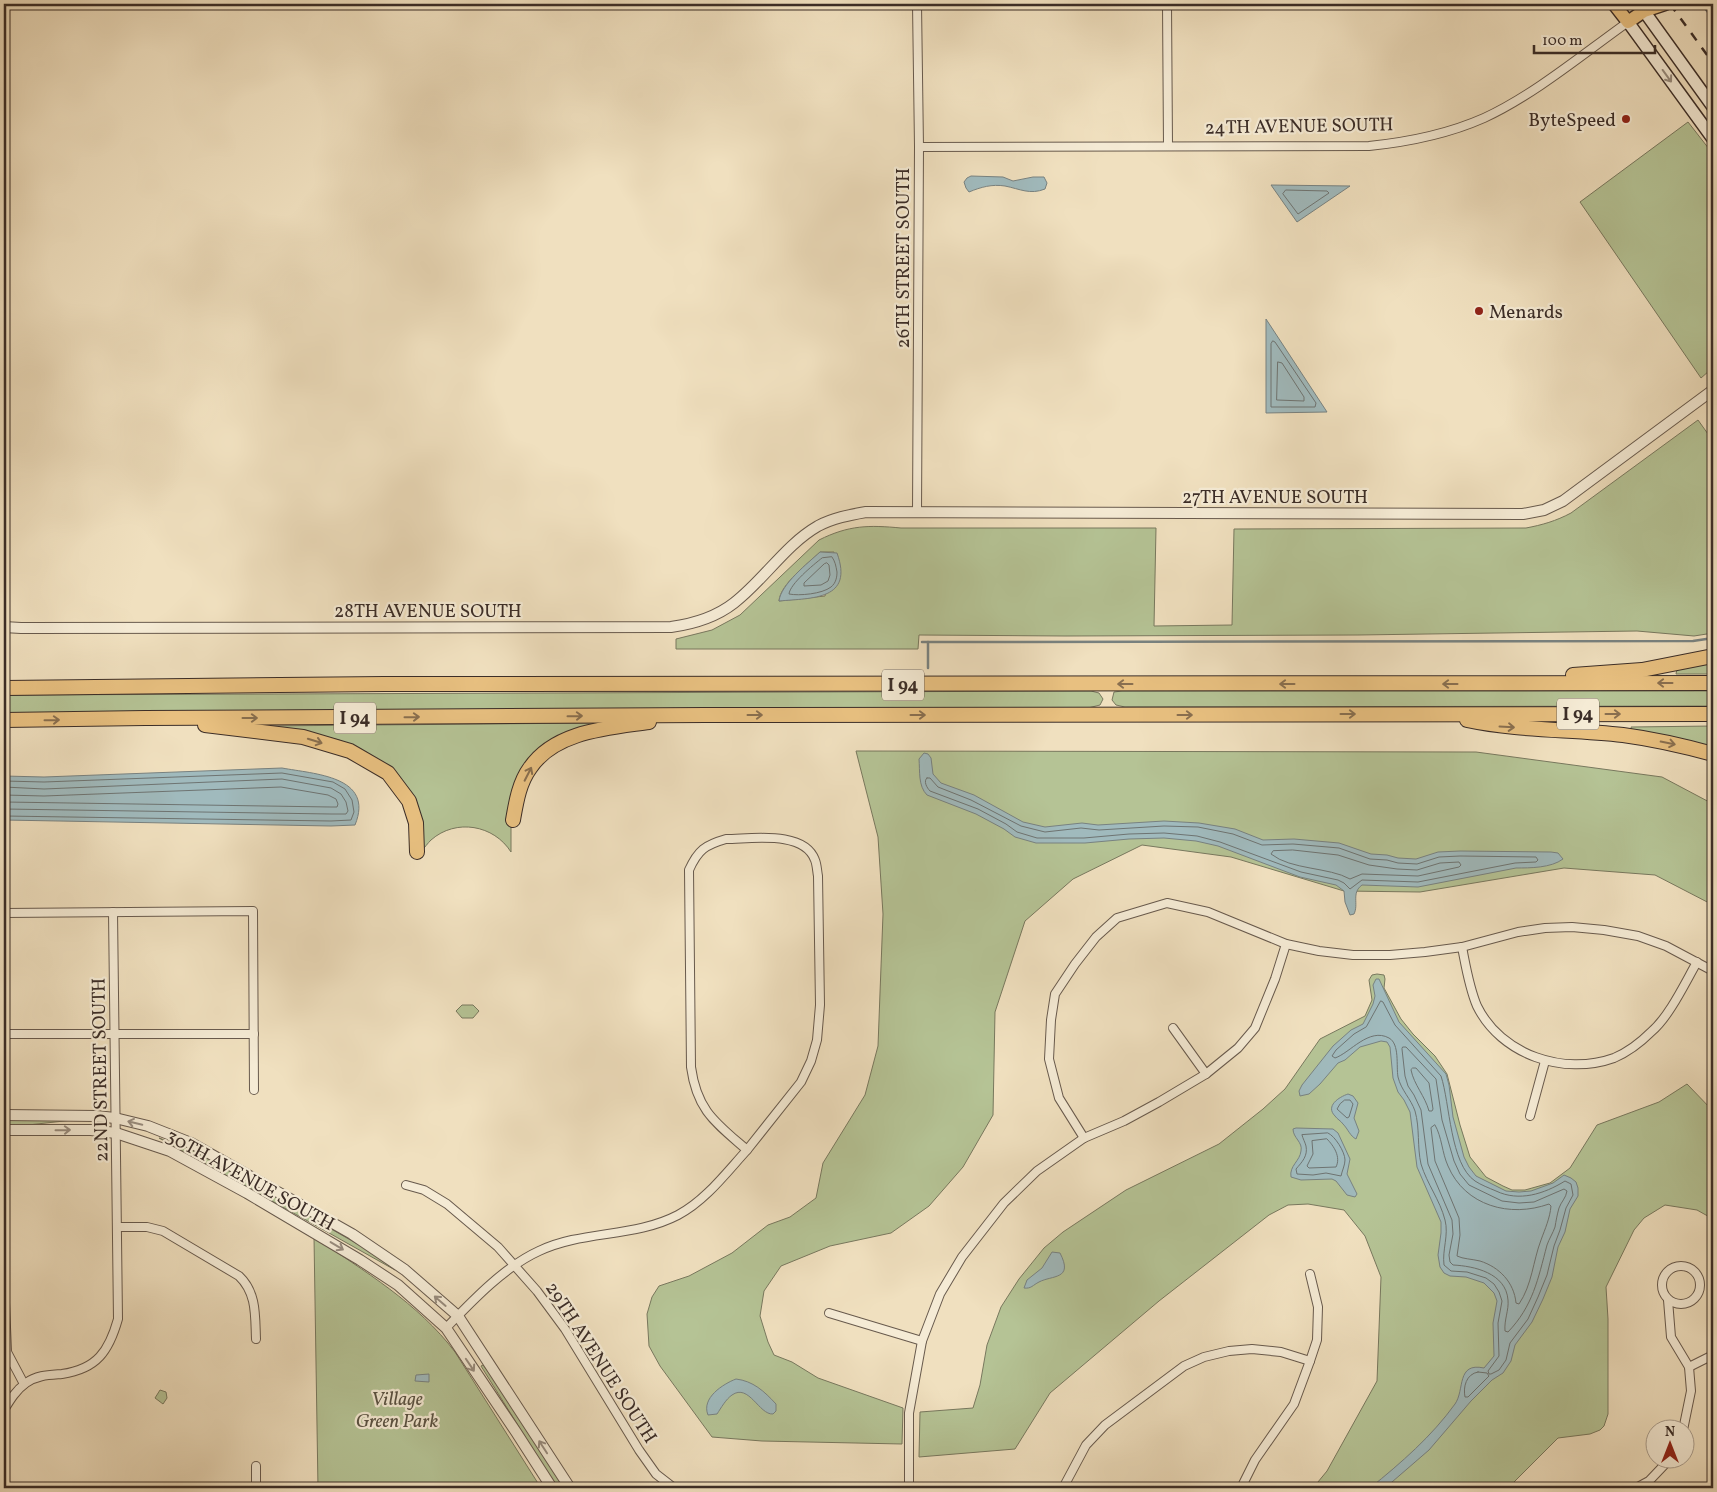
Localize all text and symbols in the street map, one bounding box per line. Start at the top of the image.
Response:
scale bar [1534,22,1656,54]
text: 100 m [1542,31,1582,52]
one-way arrow [1662,68,1672,82]
place label: ByteSpeed [1528,108,1616,134]
street label: 24TH AVENUE SOUTH [1204,112,1394,142]
marker: ByteSpeed [1620,113,1632,125]
street label: 26TH STREET SOUTH [891,168,917,348]
place label: Menards [1489,300,1563,326]
marker: Menards [1473,305,1485,317]
street label: 27TH AVENUE SOUTH [1182,485,1368,511]
street label: 28TH AVENUE SOUTH [334,599,522,625]
road number: I 94 [882,670,924,700]
one-way arrow [1657,678,1673,688]
one-way arrow [1117,679,1133,689]
one-way arrow [1279,679,1296,689]
one-way arrow [1442,679,1458,689]
road number: I 94 [1557,699,1599,730]
road number: I 94 [334,702,376,734]
one-way arrow [1339,709,1355,719]
one-way arrow [1604,709,1621,719]
one-way arrow [746,710,763,720]
one-way arrow [909,710,925,720]
one-way arrow [1176,710,1193,720]
one-way arrow [566,711,583,721]
one-way arrow [404,712,420,722]
one-way arrow [242,713,258,723]
one-way arrow [44,715,60,724]
one-way arrow [1499,722,1515,731]
one-way arrow [306,736,322,746]
one-way arrow [1660,739,1676,749]
one-way arrow [524,767,533,782]
street label: 22ND STREET SOUTH [86,978,116,1162]
one-way arrow [128,1118,144,1127]
street label: 30TH AVENUE SOUTH [161,1124,339,1238]
one-way arrow [54,1125,70,1135]
one-way arrow [329,1242,343,1252]
street label: 29TH AVENUE SOUTH [538,1277,662,1449]
one-way arrow [434,1295,447,1306]
one-way arrow [466,1357,476,1371]
park label: Village Green Park [356,1387,438,1435]
north arrow [1644,1420,1694,1470]
text: N [1665,1423,1675,1442]
one-way arrow [538,1441,548,1455]

